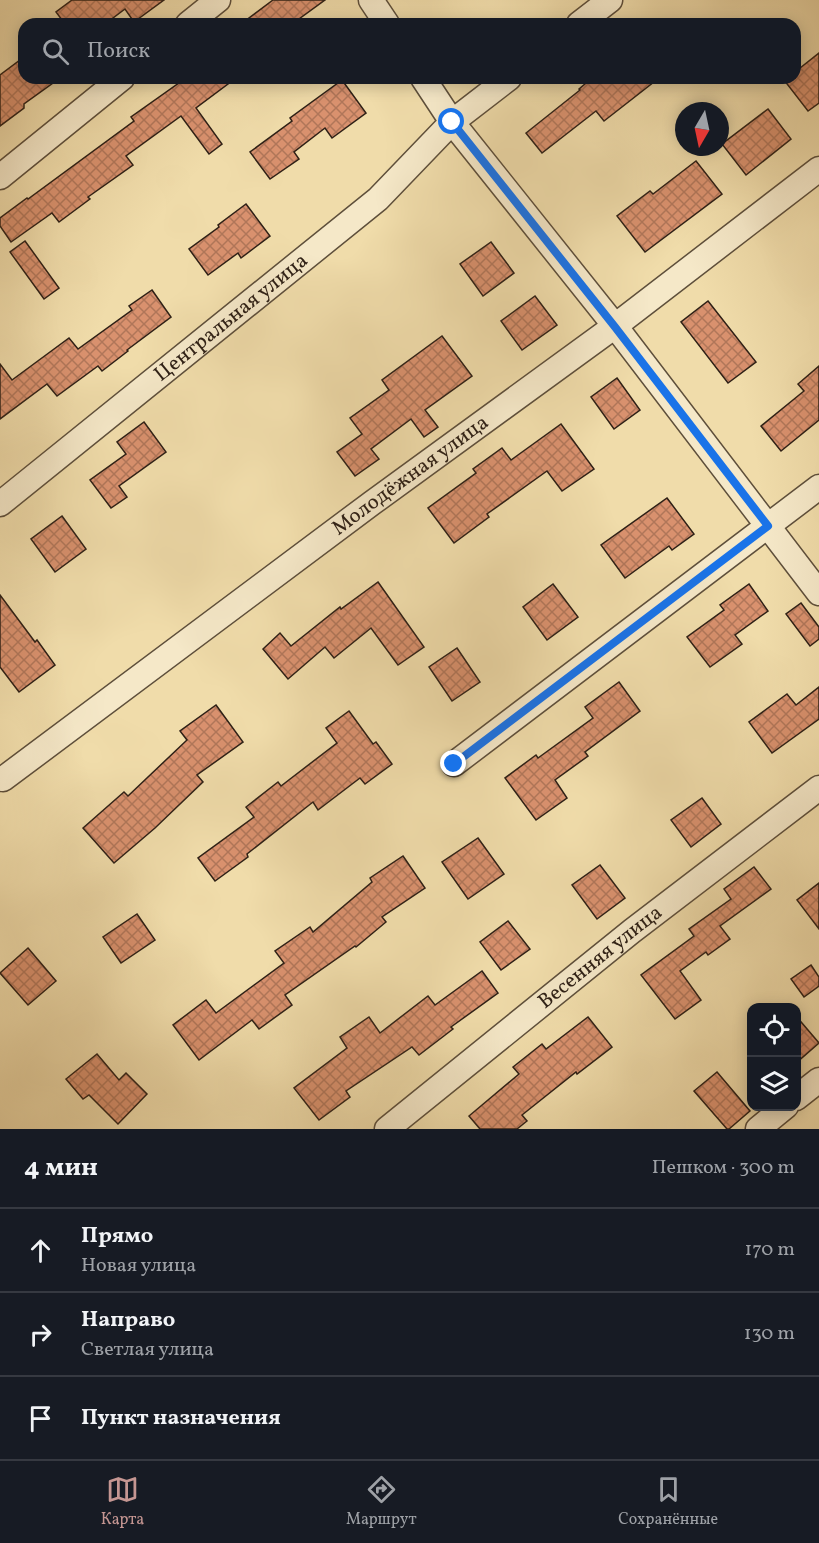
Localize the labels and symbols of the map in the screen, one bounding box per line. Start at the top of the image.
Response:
north arrow [675,102,729,156]
route start [438,108,464,134]
street label: Центральная улица [148,246,314,389]
street label: Молодёжная улица [326,408,495,543]
route end [440,750,466,776]
street label: Весенняя улица [532,898,669,1016]

